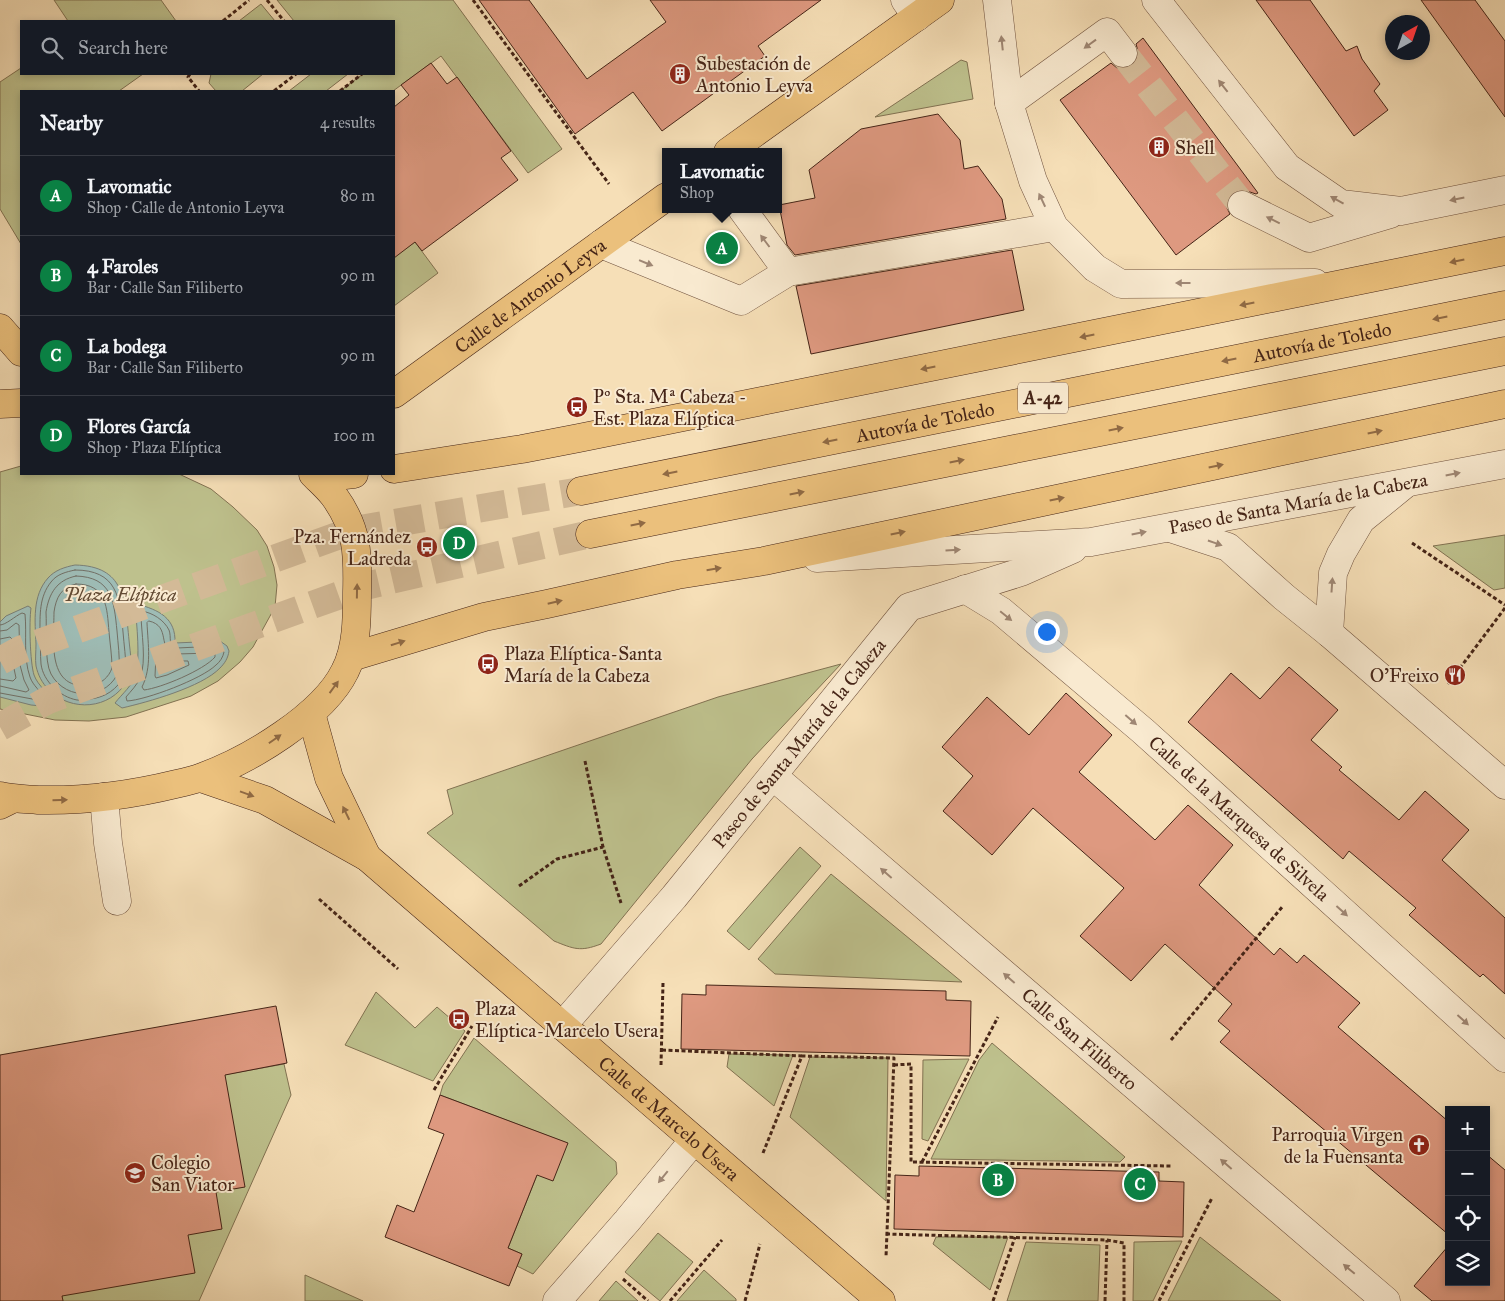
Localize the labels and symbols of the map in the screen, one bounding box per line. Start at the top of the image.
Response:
north arrow [1385,15,1430,60]
one-way arrow [998,35,1006,51]
one-way arrow [1083,39,1096,49]
place label: Subestación de Antonio Leyva [695,52,813,97]
building icon: Subestación de Antonio Leyva [668,62,692,86]
one-way arrow [1218,80,1229,93]
building icon: Shell [1147,135,1171,159]
place label: Shell [1175,136,1215,159]
one-way arrow [1037,193,1045,207]
one-way arrow [1329,196,1344,204]
one-way arrow [1449,196,1465,204]
one-way arrow [1266,216,1280,224]
pin: A [706,229,738,267]
street label: Calle de Antonio Leyva [450,233,611,358]
one-way arrow [760,234,770,248]
one-way arrow [1449,258,1465,266]
one-way arrow [639,259,653,267]
one-way arrow [1175,279,1191,287]
one-way arrow [1239,300,1254,308]
one-way arrow [1432,314,1448,322]
street label: Autovía de Toledo [1250,317,1394,368]
one-way arrow [1080,332,1095,340]
one-way arrow [1221,357,1237,365]
one-way arrow [920,364,935,372]
road number: A-42 [1018,382,1068,413]
place label: Pº Sta. Mª Cabeza - Est. Plaza Elíptica [593,385,747,430]
bus stop icon: Pº Sta. Mª Cabeza - Est. Plaza Elíptica [565,395,589,419]
street label: Autovía de Toledo [853,397,997,448]
one-way arrow [1109,425,1124,433]
one-way arrow [1367,428,1382,436]
one-way arrow [821,437,837,445]
one-way arrow [949,456,965,464]
one-way arrow [1208,461,1224,469]
street label: Paseo de Santa María de la Cabeza [1167,468,1430,539]
one-way arrow [662,469,678,477]
one-way arrow [1446,470,1461,478]
one-way arrow [790,488,806,496]
one-way arrow [1049,495,1064,503]
one-way arrow [631,520,647,528]
pin: D [443,524,475,562]
place label: Pza. Fernández Ladreda [293,525,412,570]
one-way arrow [1131,528,1147,536]
one-way arrow [890,529,905,537]
bus stop icon: Pza. Fernández Ladreda [415,535,439,559]
one-way arrow [1207,540,1222,547]
one-way arrow [945,546,961,554]
one-way arrow [707,565,723,573]
one-way arrow [1328,576,1336,592]
park label: Plaza Elíptica [63,583,177,607]
one-way arrow [353,583,361,599]
one-way arrow [548,598,563,606]
one-way arrow [999,610,1012,621]
your location [1034,619,1060,645]
street label: Paseo de Santa María de la Cabeza [708,633,891,853]
one-way arrow [391,638,406,646]
place label: Plaza Elíptica-Santa María de la Cabeza [504,642,663,687]
bus stop icon: Plaza Elíptica-Santa María de la Cabeza [476,652,500,676]
restaurant icon: O'Freixo [1443,663,1467,687]
place label: O'Freixo [1370,664,1439,687]
one-way arrow [329,680,339,694]
one-way arrow [1124,714,1137,725]
street label: Calle de la Marquesa de Silvela [1144,731,1335,907]
one-way arrow [268,734,282,744]
one-way arrow [240,790,255,798]
one-way arrow [53,795,69,803]
one-way arrow [342,806,350,820]
one-way arrow [879,867,892,878]
one-way arrow [1336,905,1348,917]
one-way arrow [1003,973,1016,984]
street label: Calle San Filiberto [1017,983,1142,1095]
place label: Plaza Elíptica-Marcelo Usera [475,997,659,1042]
bus stop icon: Plaza Elíptica-Marcelo Usera [447,1007,471,1031]
one-way arrow [1456,1014,1468,1026]
street label: Calle de Marcelo Usera [594,1051,745,1186]
place label: Parroquia Virgen de la Fuensanta [1271,1123,1404,1168]
church icon: Parroquia Virgen de la Fuensanta [1407,1133,1431,1157]
place label: Colegio San Viator [151,1151,235,1196]
one-way arrow [1219,1158,1232,1169]
school or university icon: Colegio San Viator [123,1161,147,1185]
pin: B [982,1161,1014,1199]
pin: C [1124,1165,1156,1203]
one-way arrow [658,1171,669,1183]
one-way arrow [1343,1264,1356,1275]

